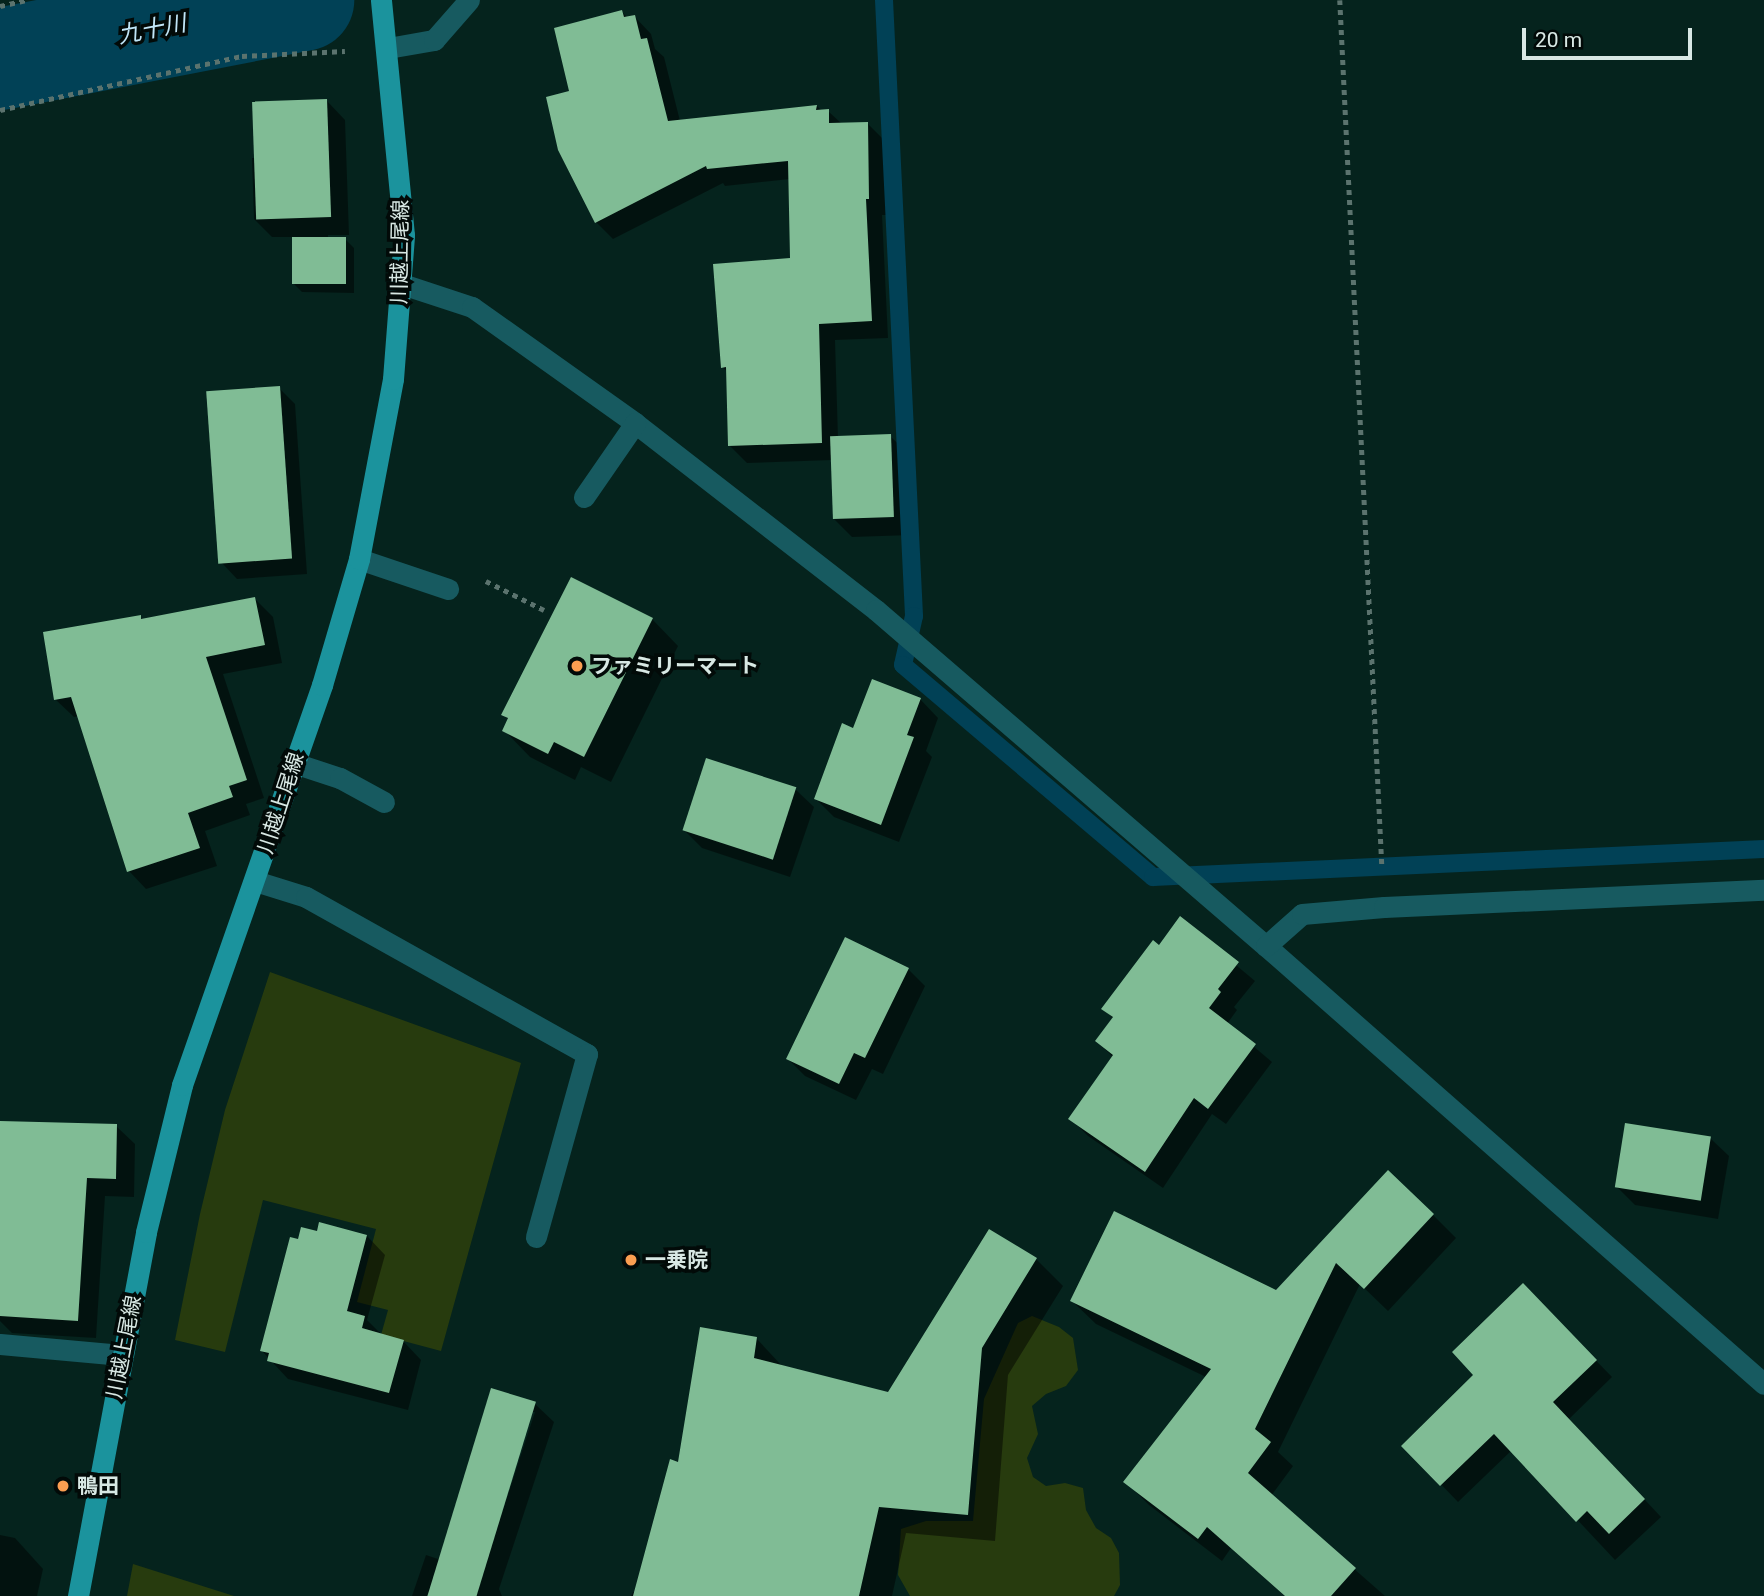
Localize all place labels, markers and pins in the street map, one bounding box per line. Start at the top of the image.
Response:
place label: ファミリーマート [591,653,759,679]
marker: ファミリーマート [569,658,585,674]
place label: 一乗院 [645,1247,708,1273]
marker: 一乗院 [623,1252,639,1268]
place label: 鴨田 [77,1473,119,1499]
marker: 鴨田 [55,1478,71,1494]

